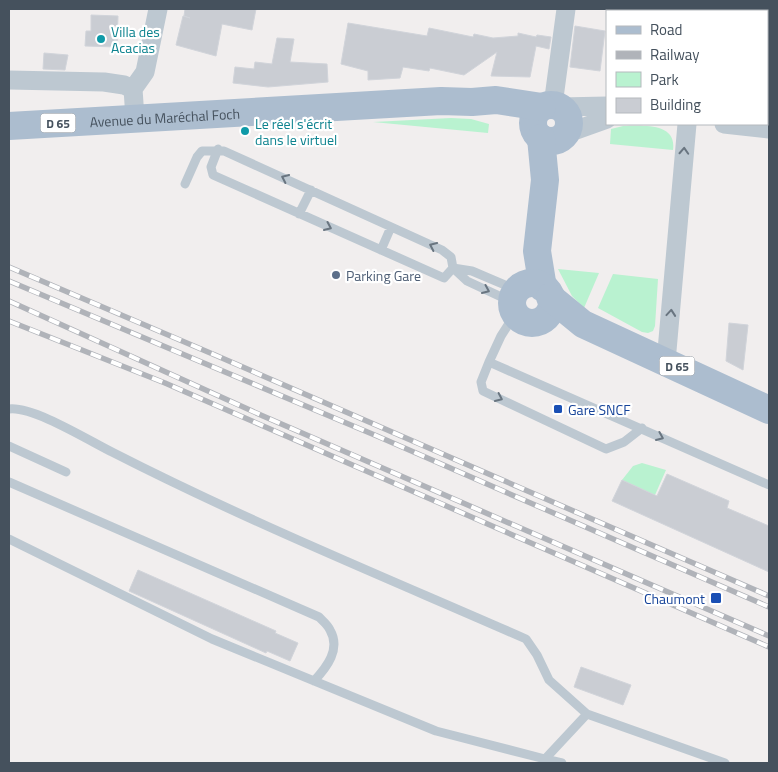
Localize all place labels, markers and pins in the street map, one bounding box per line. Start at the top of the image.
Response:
place label: Villa des Acacias [111,21,160,58]
marker: Villa des Acacias [95,33,107,45]
place label: Le réel s'écrit dans le virtuel [255,113,337,150]
marker: Le réel s'écrit dans le virtuel [239,125,251,137]
place label: Parking Gare [346,265,421,286]
marker: Parking Gare [330,269,342,281]
place label: Gare SNCF [568,399,631,420]
marker: Gare SNCF [552,403,564,415]
place label: Chaumont [644,588,705,609]
marker: Chaumont [709,591,723,605]

